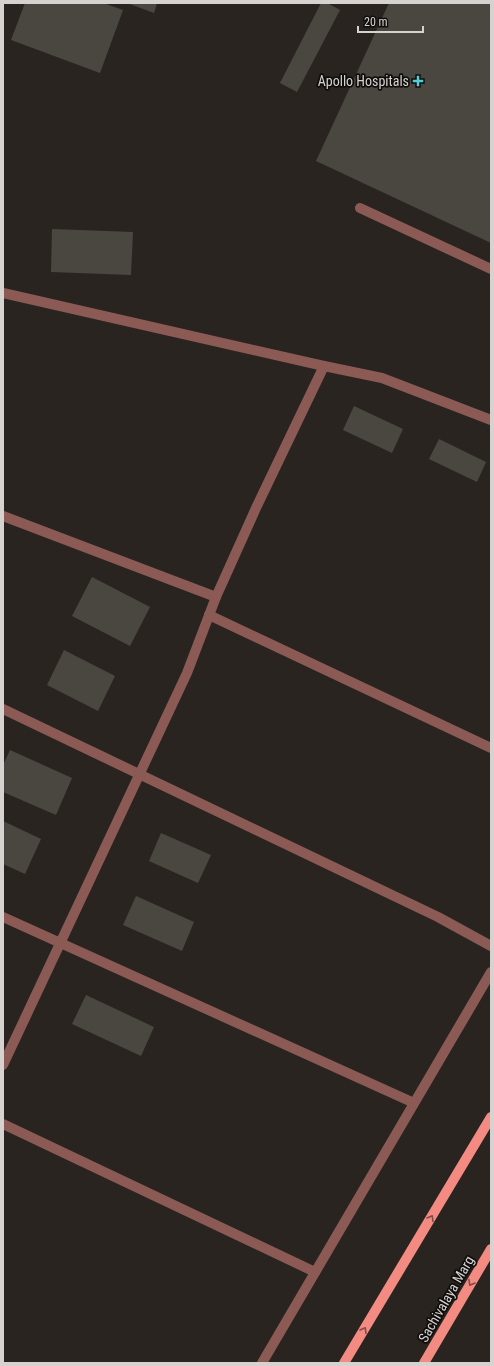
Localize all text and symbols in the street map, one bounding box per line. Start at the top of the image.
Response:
scale bar [358,8,423,34]
text: 20 m [364,15,388,29]
place label: Apollo Hospitals [318,73,409,89]
marker: Apollo Hospitals [412,75,424,87]
one-way arrow [426,1215,433,1222]
street label: Sachivalaya Marg [415,1253,477,1345]
one-way arrow [469,1279,476,1286]
one-way arrow [360,1326,367,1334]

